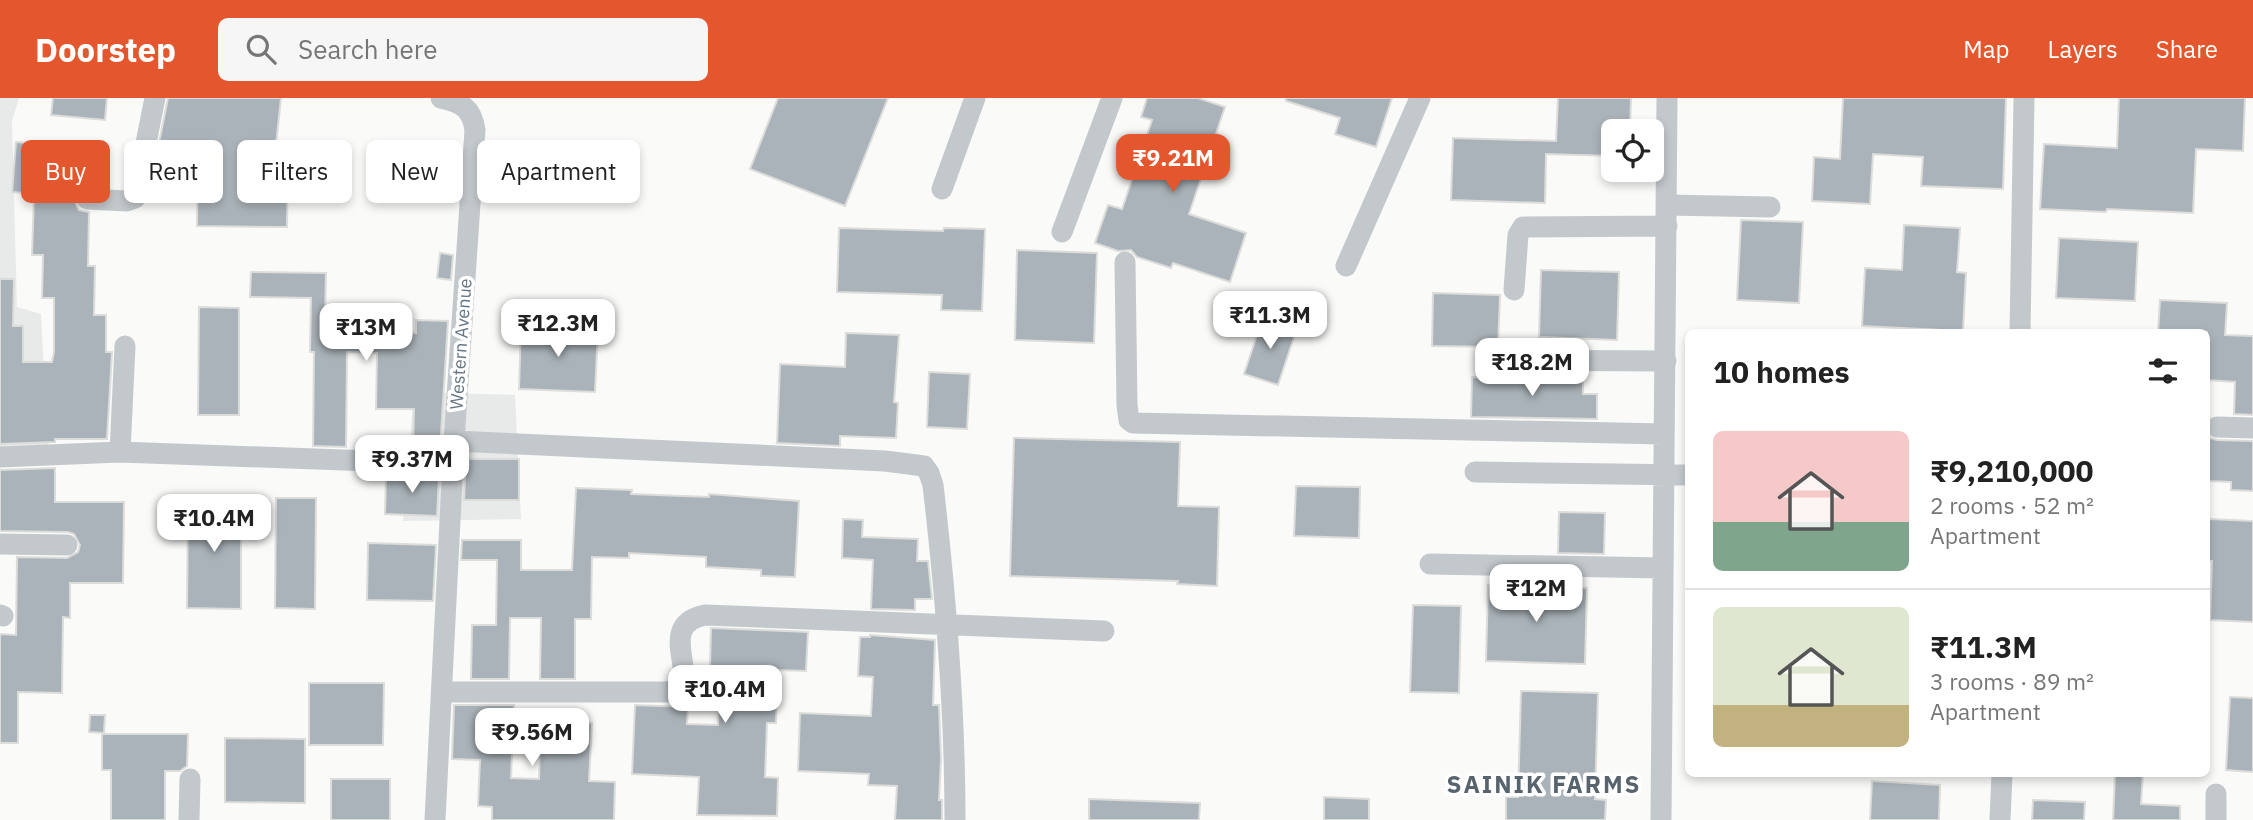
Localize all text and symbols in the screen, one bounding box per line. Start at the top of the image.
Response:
search box [218,18,708,81]
text: Doorstep [35,28,176,71]
icon: search [242,30,280,68]
text: Search here [298,32,437,66]
text: Map [1963,33,2010,65]
text: Layers [2048,33,2118,65]
text: Share [2156,33,2218,65]
map controls [1601,119,1664,182]
button: locate [1601,119,1664,182]
pin: ₹9.21M [1116,134,1230,194]
chip: Buy [21,140,110,203]
chip: Rent [124,140,223,203]
chip: Filters [237,140,352,203]
chip: New [366,140,463,203]
chip: Apartment [477,140,640,203]
text: ₹9.21M [1132,142,1214,172]
street label: Western Avenue [444,277,477,410]
pin: ₹11.3M [1213,292,1327,351]
text: ₹11.3M [1229,299,1311,329]
pin: ₹12.3M [501,300,615,359]
pin: ₹13M [325,303,407,363]
text: ₹12.3M [517,307,599,337]
text: ₹13M [336,311,396,341]
pin: ₹18.2M [1475,338,1589,398]
text: ₹18.2M [1491,346,1573,376]
text: 10 homes [1713,352,1850,391]
icon: filters [2144,352,2182,390]
pin: ₹9.37M [355,436,469,495]
text: ₹9.37M [371,443,453,473]
text: ₹9,210,000 [1930,451,2093,490]
icon: home [1769,459,1853,543]
text: 2 rooms · 52 m² [1930,490,2094,520]
pin: ₹10.4M [157,494,271,554]
text: ₹10.4M [173,502,255,532]
text: Apartment [1930,520,2041,550]
pin: ₹12M [1495,564,1577,624]
text: ₹12M [1506,572,1566,602]
text: ₹11.3M [1930,627,2037,666]
icon: home [1769,635,1853,719]
pin: ₹10.4M [668,666,782,725]
text: 3 rooms · 89 m² [1930,666,2094,696]
text: ₹10.4M [684,673,766,703]
text: Apartment [1930,696,2041,726]
pin: ₹9.56M [475,708,589,768]
text: ₹9.56M [491,716,573,746]
district label: SAINIK FARMS [1446,768,1642,800]

